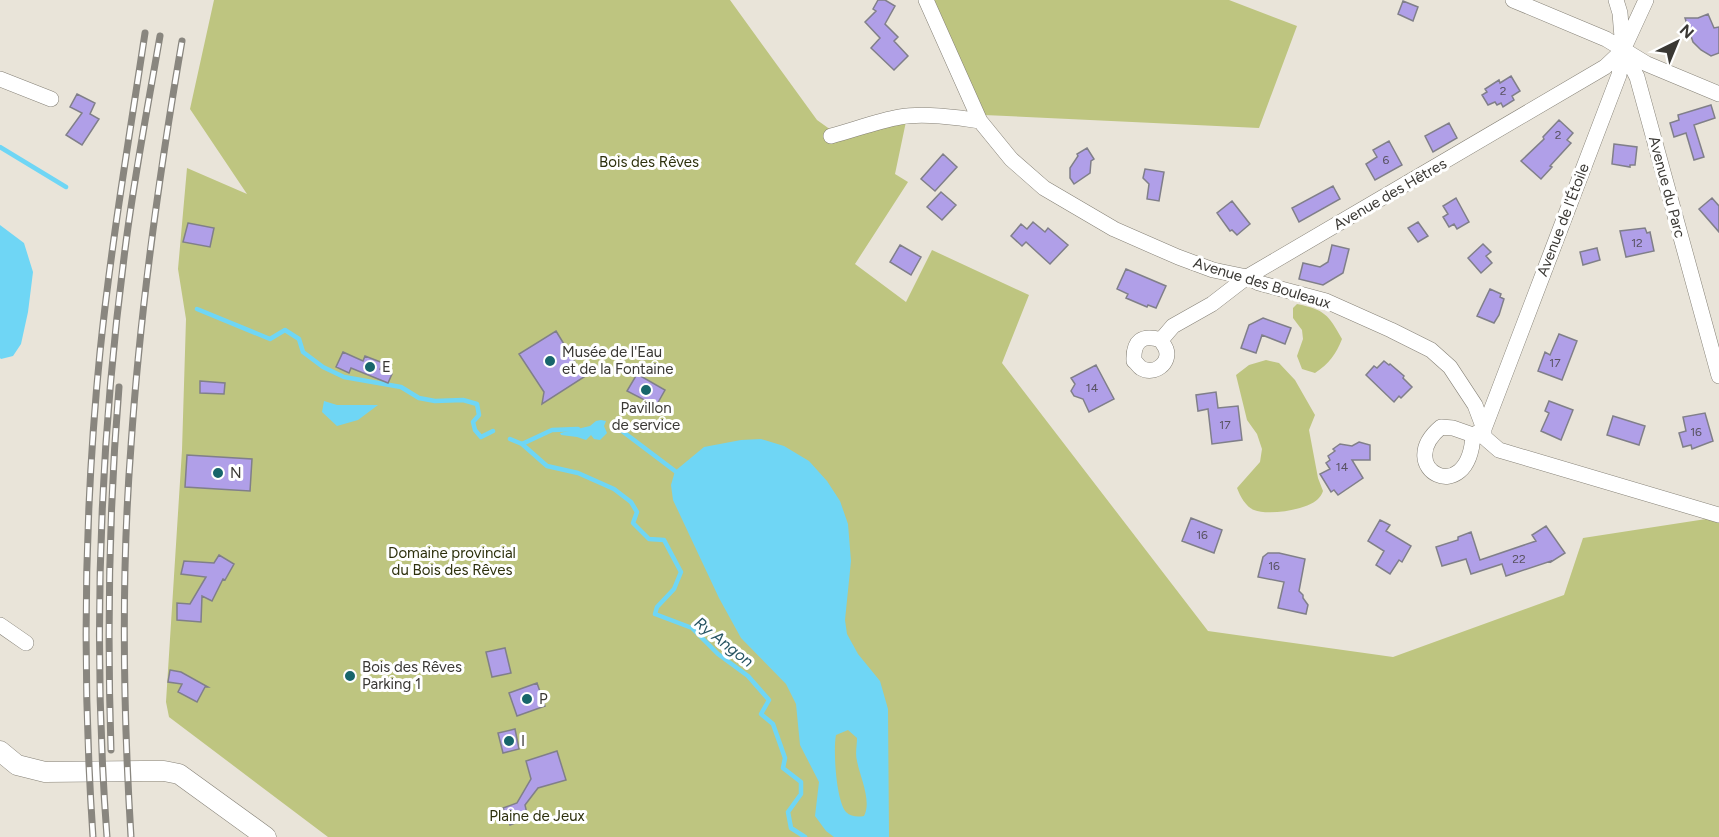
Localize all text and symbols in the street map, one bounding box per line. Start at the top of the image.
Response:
north arrow [1647,12,1707,72]
text: N [1676,20,1698,43]
house number: 2 [1500,84,1506,98]
house number: 2 [1555,128,1561,142]
street label: Avenue du Parc [1645,134,1689,240]
park label: Bois des Rêves [599,153,699,171]
house number: 6 [1383,153,1390,167]
street label: Avenue des Hêtres [1330,154,1450,234]
street label: Avenue de l'Étoile [1533,161,1593,279]
house number: 12 [1631,236,1643,250]
street label: Avenue des Bouleaux [1191,253,1333,313]
place label: Musée de l'Eau et de la Fontaine [562,343,673,378]
marker: Musée de l'Eau et de la Fontaine [543,354,557,368]
house number: 17 [1549,356,1561,370]
place label: E [382,358,391,376]
marker: E [363,360,377,374]
house number: 14 [1086,381,1099,395]
marker: Pavillon de service [639,383,653,397]
place label: Pavillon de service [612,399,680,434]
house number: 17 [1219,418,1231,432]
house number: 16 [1690,425,1702,439]
house number: 14 [1336,460,1349,474]
place label: N [230,464,242,482]
marker: N [211,466,225,480]
house number: 16 [1196,528,1208,542]
park label: Domaine provincial du Bois des Rêves [388,544,516,579]
house number: 22 [1512,552,1526,566]
house number: 16 [1268,559,1280,573]
water label: Ry Angon [691,613,757,671]
place label: Bois des Rêves Parking 1 [362,658,462,693]
marker: Bois des Rêves Parking 1 [343,669,357,683]
place label: P [539,690,548,708]
marker: P [520,692,534,706]
place label: I [521,732,525,750]
marker: I [502,734,516,748]
park label: Plaine de Jeux [489,807,585,825]

